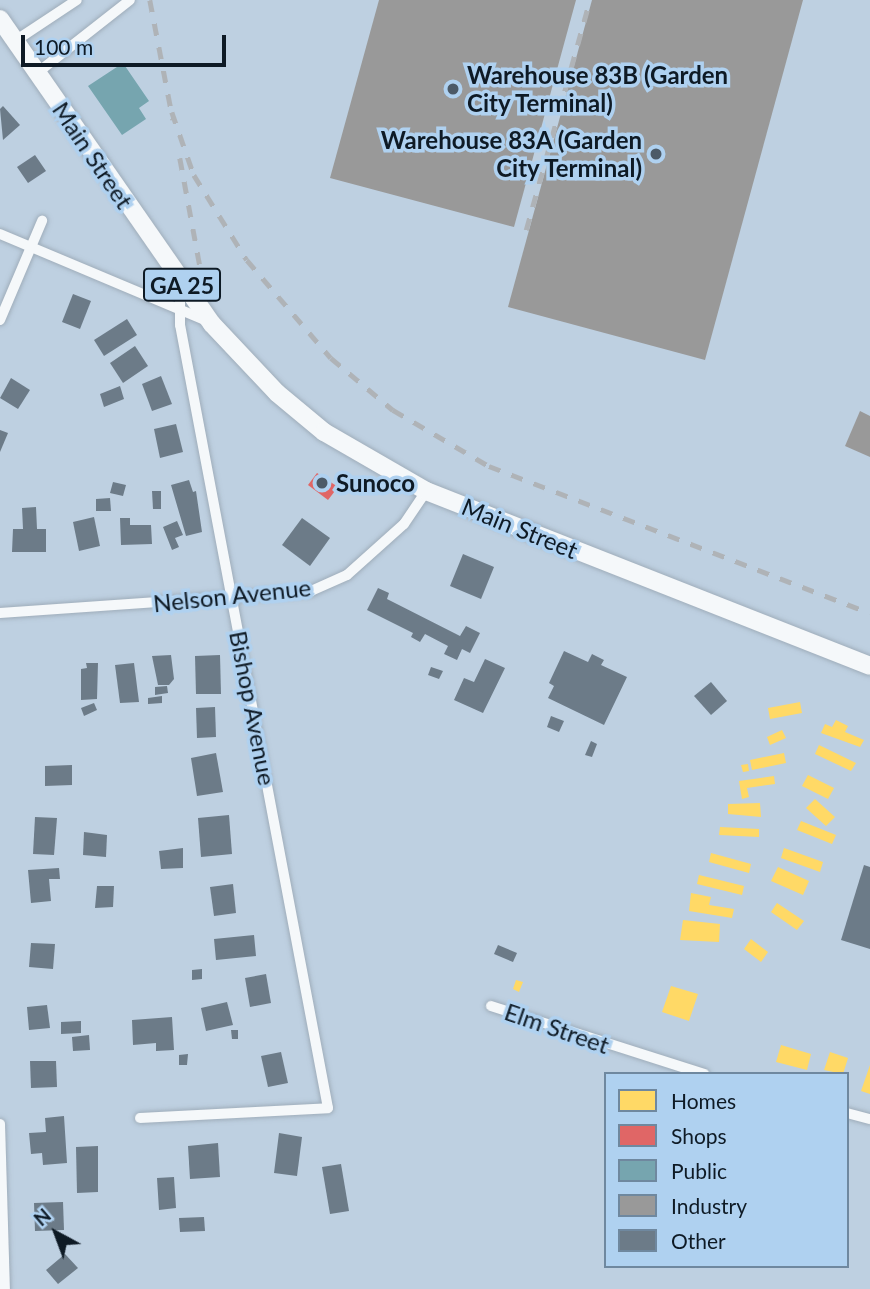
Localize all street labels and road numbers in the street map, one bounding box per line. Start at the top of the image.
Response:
street label: Main Street [47,96,139,214]
road number: GA 25 [142,266,222,304]
street label: Main Street [458,492,582,564]
street label: Nelson Avenue [151,572,313,618]
street label: Bishop Avenue [224,628,282,788]
street label: Elm Street [501,997,613,1059]

